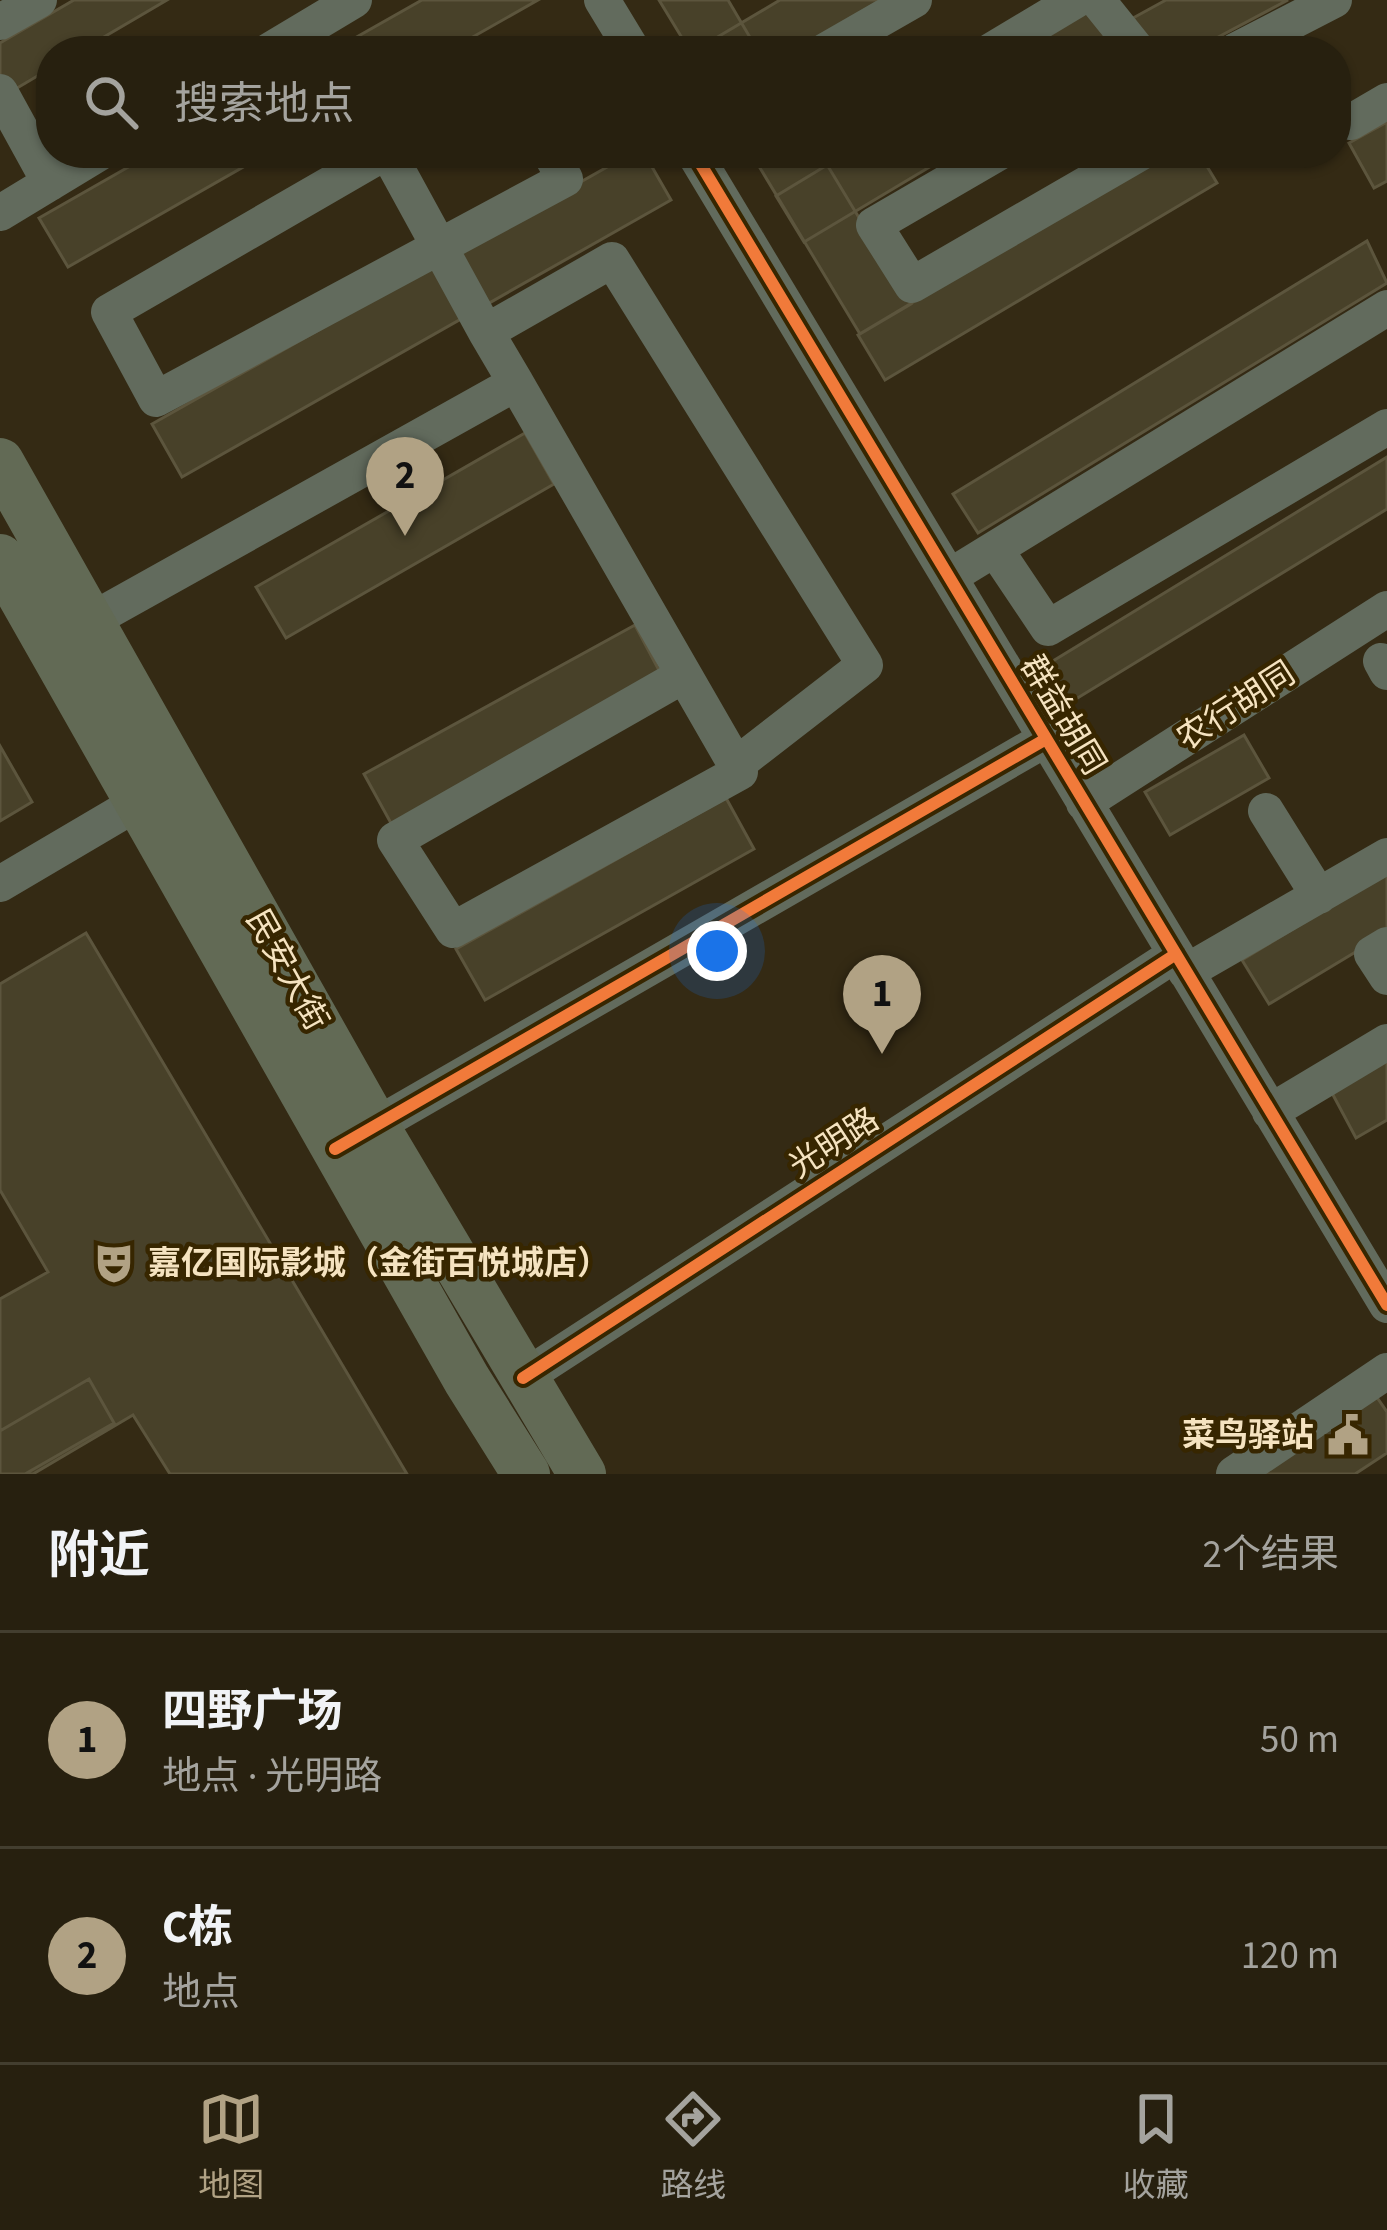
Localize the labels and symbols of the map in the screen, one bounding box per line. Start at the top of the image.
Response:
pin: 2 [366,437,444,536]
street label: 群益胡同 [1009,646,1117,784]
street label: 农行胡同 [1168,650,1304,762]
street label: 民安大街 [234,901,340,1039]
your location [687,921,747,981]
pin: 1 [843,955,921,1054]
street label: 光明路 [780,1096,888,1190]
theatre icon: 嘉亿国际影城（金街百悦城店） [91,1240,137,1286]
place label: 嘉亿国际影城（金街百悦城店） [148,1240,610,1287]
place label: 菜鸟驿站 [1182,1412,1314,1459]
public building icon: 菜鸟驿站 [1325,1412,1371,1458]

